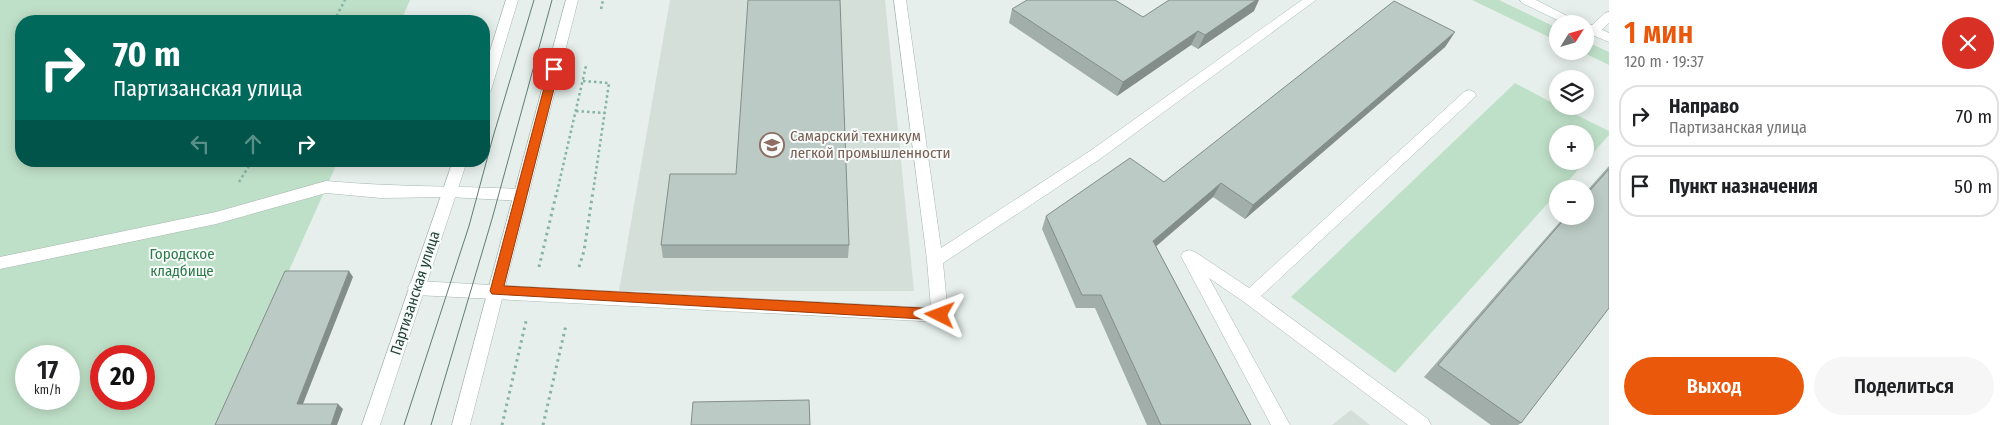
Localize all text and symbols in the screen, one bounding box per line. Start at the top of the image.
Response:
north arrow [1549,15,1594,60]
map controls [1549,15,1594,225]
text: 1 мин [1624,15,1693,51]
button: close [1942,17,1994,69]
text: 70 m [113,33,181,75]
icon: right [30,35,95,100]
pin [533,48,575,90]
text: 120 m · 19:37 [1624,52,1704,71]
icon: arrive [540,55,568,83]
button: layers [1549,70,1594,115]
text: Партизанская улица [113,75,302,102]
text: Направо [1669,95,1739,118]
icon: right [1626,102,1654,130]
text: 70 m [1956,105,1992,128]
text: Партизанская улица [1669,118,1807,137]
button: + [1549,125,1594,170]
place label: Самарский техникум легкой промышленности [790,127,951,162]
icon: left [186,130,214,158]
icon: ahead [239,130,267,158]
icon: right [292,130,320,158]
school or university icon: Самарский техникум легкой промышленности [759,132,785,158]
icon: arrive [1626,172,1654,200]
text: Пункт назначения [1669,175,1818,198]
text: 50 m [1954,175,1992,198]
button: − [1549,180,1594,225]
street label: Партизанская улица [386,229,444,357]
park label: Городское кладбище [149,245,215,280]
position arrow [913,288,965,340]
speed limit sign: 20 [90,345,155,410]
text: 17 [37,356,58,386]
button: Выход [1624,357,1804,415]
button: Поделиться [1814,357,1994,415]
text: km/h [34,383,61,397]

